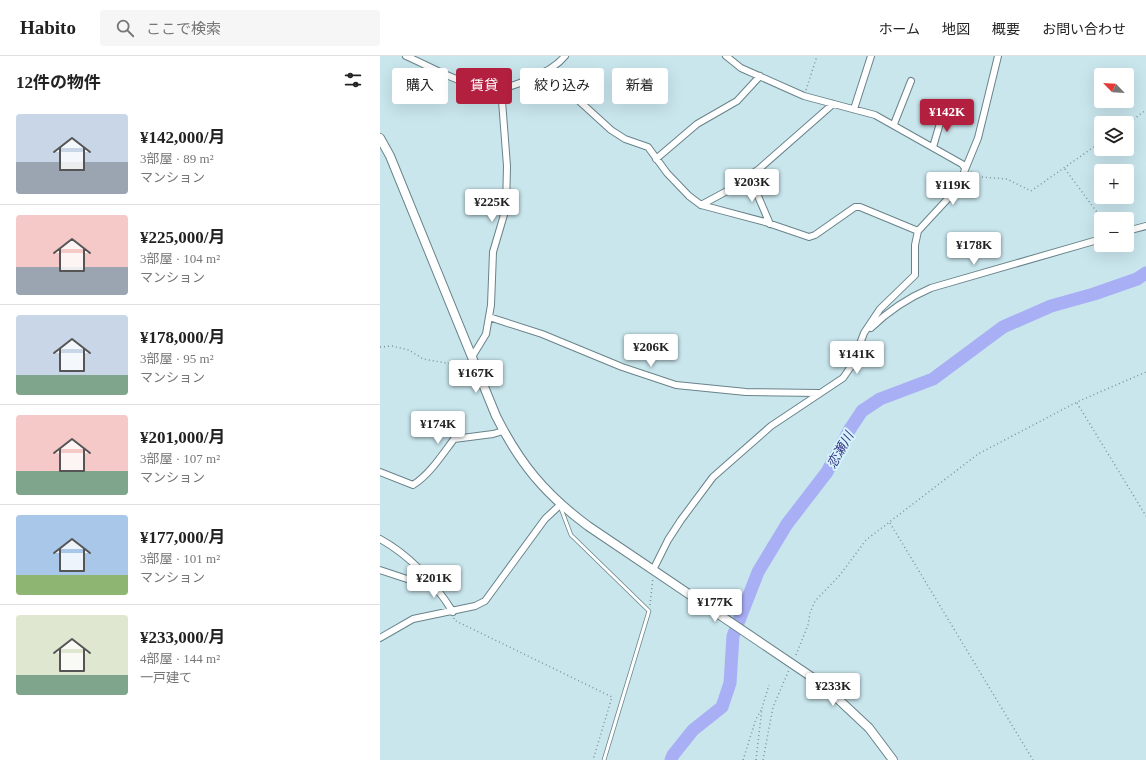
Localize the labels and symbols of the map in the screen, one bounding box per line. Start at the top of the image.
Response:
north arrow [1094,68,1134,108]
pin: ¥142K [919,99,975,133]
pin: ¥203K [724,169,780,203]
pin: ¥119K [925,172,981,206]
pin: ¥225K [464,189,520,223]
pin: ¥178K [946,232,1002,266]
pin: ¥206K [623,334,679,368]
pin: ¥141K [829,341,885,375]
pin: ¥167K [448,360,504,394]
pin: ¥174K [410,411,466,445]
water label: 恋瀬川 [824,428,857,471]
pin: ¥201K [406,565,462,599]
pin: ¥177K [687,589,743,623]
pin: ¥233K [805,673,861,707]

